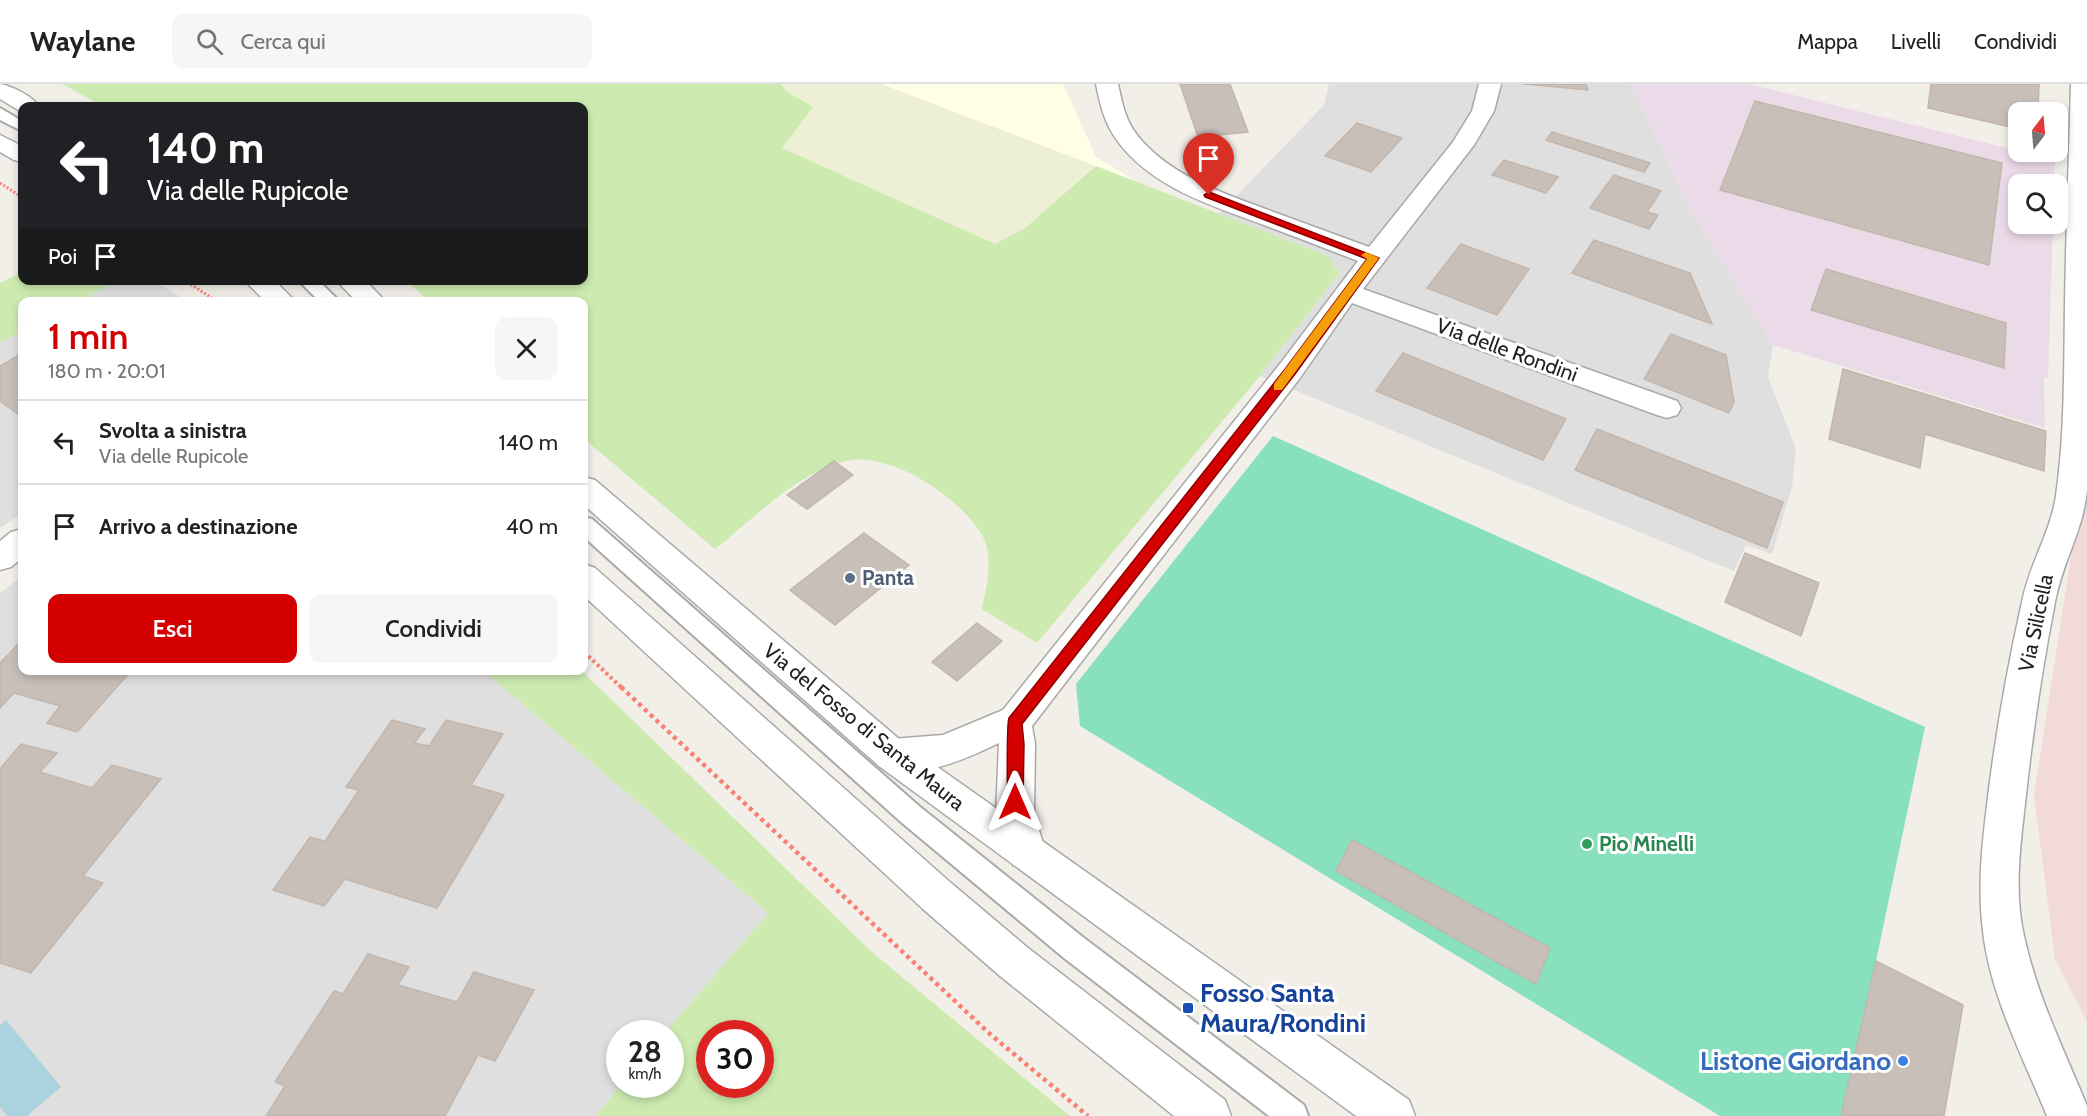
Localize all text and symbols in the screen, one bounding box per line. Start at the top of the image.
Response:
search box [172,14,592,68]
text: Waylane [30,24,136,58]
icon: search [193,25,226,58]
text: Cerca qui [241,28,326,55]
text: Mappa [1797,29,1858,54]
text: Livelli [1891,29,1941,54]
text: Condividi [1974,29,2057,54]
north arrow [2008,102,2068,162]
map controls [2008,102,2068,234]
text: 140 m [147,122,264,174]
icon: left [48,126,126,204]
pin [1183,133,1234,195]
icon: arrive [1192,142,1225,175]
text: Via delle Rupicole [147,174,349,207]
button: search [2008,174,2068,234]
icon: arrive [89,240,122,273]
text: Poi [48,243,77,270]
street label: Via delle Rondini [1433,312,1581,387]
text: 1 min [48,314,128,358]
button: close [495,317,558,380]
text: 180 m · 20:01 [48,359,165,383]
text: Svolta a sinistra [99,417,247,444]
icon: left [48,426,81,459]
text: 140 m [499,429,558,456]
text: Via delle Rupicole [99,444,248,468]
icon: arrive [48,510,81,543]
text: Arrivo a destinazione [99,513,297,540]
text: 40 m [506,513,558,540]
place label: Panta [862,565,914,590]
marker: Panta [843,571,857,585]
street label: Via Silicella [2013,572,2058,674]
button: Esci [48,594,297,663]
button: Condividi [309,594,558,663]
street label: Via del Fosso di Santa Maura [759,638,970,815]
position arrow [983,770,1047,834]
place label: Pio Minelli [1599,831,1694,856]
marker: Pio Minelli [1580,837,1594,851]
place label: Fosso Santa Maura/Rondini [1200,977,1366,1039]
marker: Fosso Santa Maura/Rondini [1181,1001,1195,1015]
speed limit sign: 30 [696,1020,774,1098]
text: 28 [628,1033,662,1070]
place label: Listone Giordano [1700,1045,1891,1077]
marker: Listone Giordano [1896,1054,1910,1068]
text: km/h [629,1065,661,1083]

